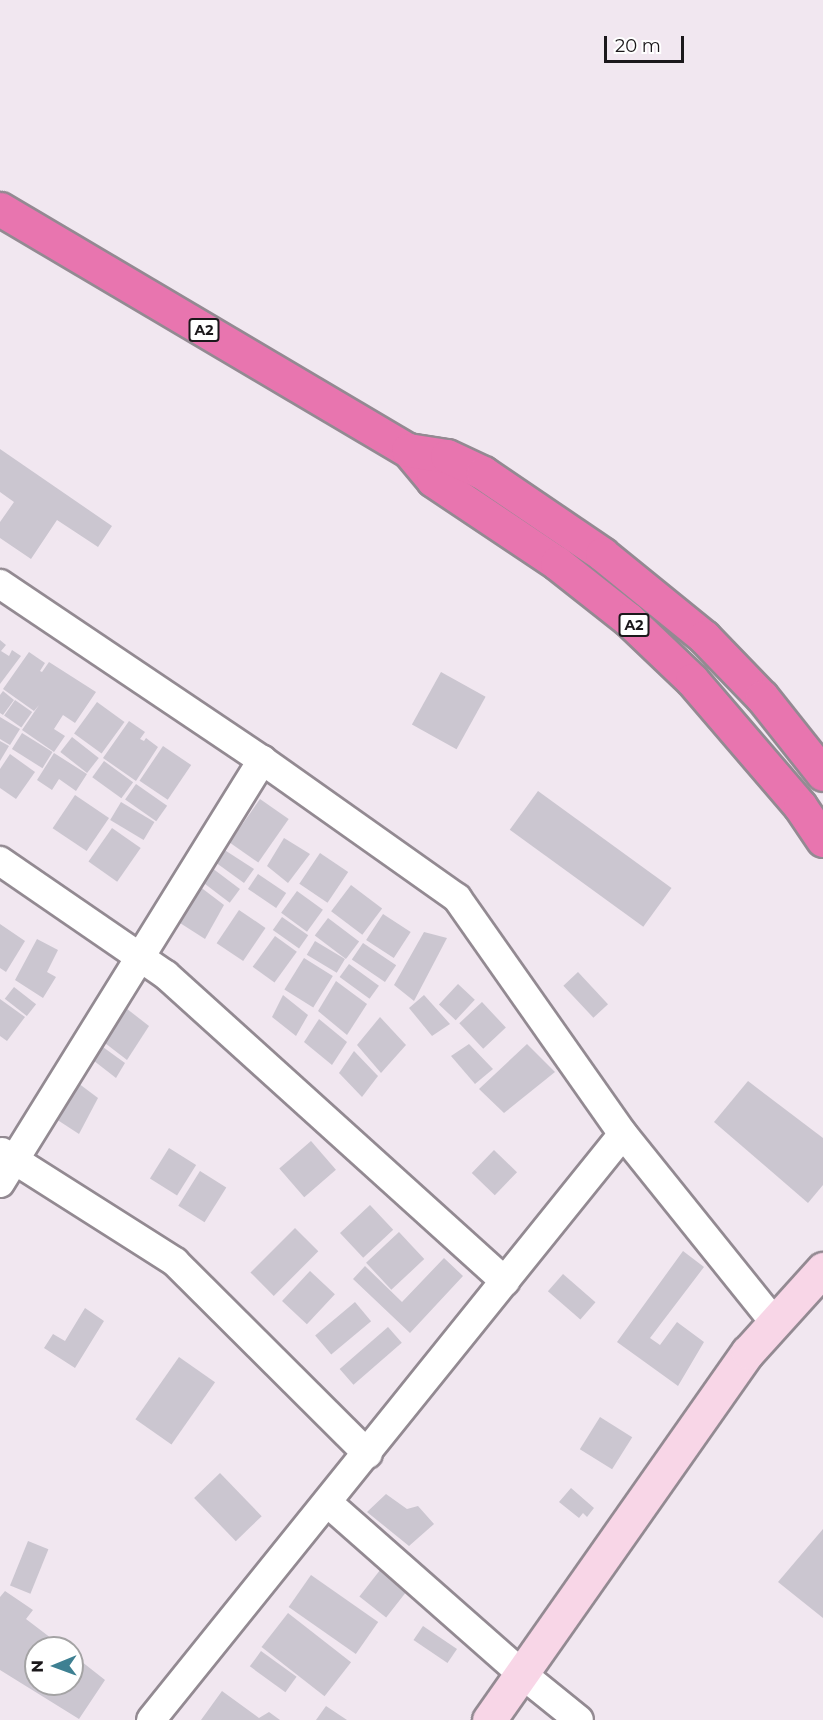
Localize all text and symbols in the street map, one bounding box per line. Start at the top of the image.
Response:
scale bar [607,24,686,62]
text: 20 m [615,35,661,57]
road number: A2 [188,319,220,341]
road number: A2 [618,614,650,636]
north arrow [24,1636,84,1696]
text: N [28,1660,47,1673]

